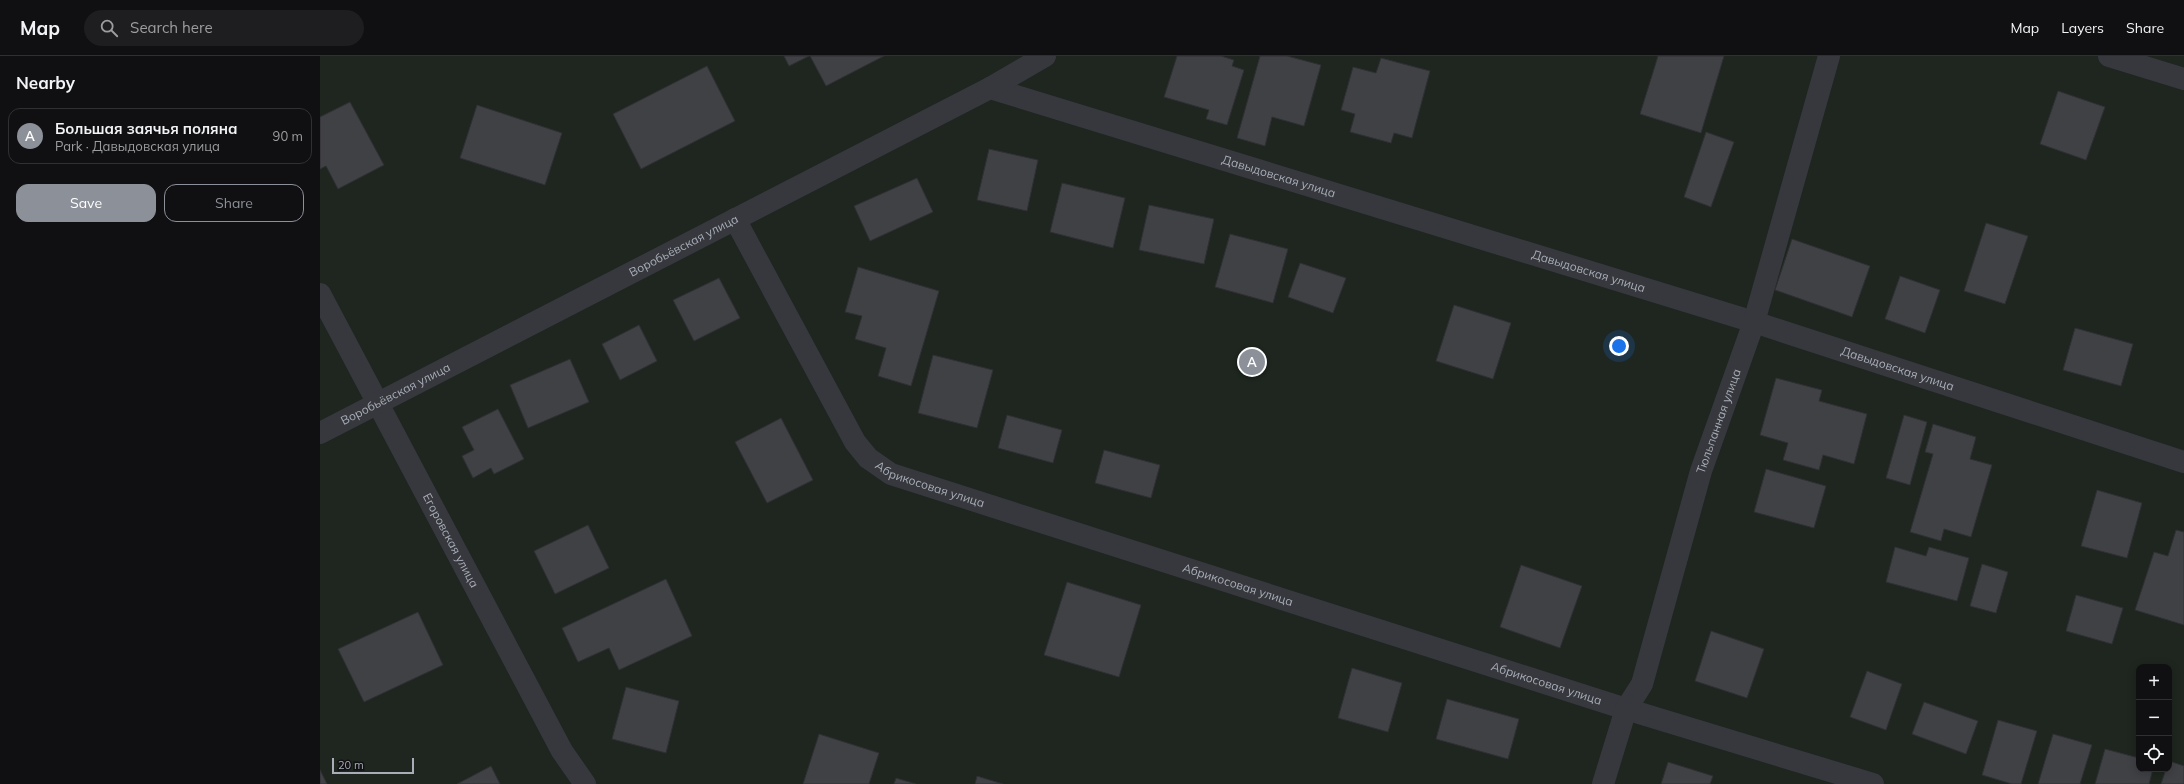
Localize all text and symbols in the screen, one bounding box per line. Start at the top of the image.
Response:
search box [84,10,364,46]
text: Map [20,16,60,40]
icon: search [98,17,120,39]
text: Search here [130,18,213,37]
text: Map [2010,19,2039,37]
text: Layers [2061,19,2104,37]
text: Share [2126,19,2164,37]
text: Nearby [16,72,75,93]
text: Большая заячья поляна [55,119,237,138]
text: A [25,128,35,144]
text: 90 m [273,128,303,144]
text: Park · Давыдовская улица [55,138,220,154]
street label: Давыдовская улица [1220,151,1338,200]
button: Save [16,184,156,222]
button: Share [164,184,304,222]
street label: Воробьёвская улица [626,211,741,280]
street label: Давыдовская улица [1530,246,1647,295]
your location [1609,336,1629,356]
street label: Давыдовская улица [1839,343,1956,394]
pin: A [1239,347,1265,377]
street label: Воробьёвская улица [338,359,453,428]
street label: Тюльпанная улица [1693,367,1744,475]
street label: Абрикосовая улица [873,457,987,510]
street label: Егоровская улица [420,490,482,590]
street label: Абрикосовая улица [1181,560,1295,609]
street label: Абрикосовая улица [1489,658,1604,708]
map controls [2136,664,2172,772]
button: + [2136,664,2172,700]
button: − [2136,700,2172,736]
button: locate [2136,736,2172,772]
scale bar [332,756,414,775]
text: 20 m [338,758,364,772]

